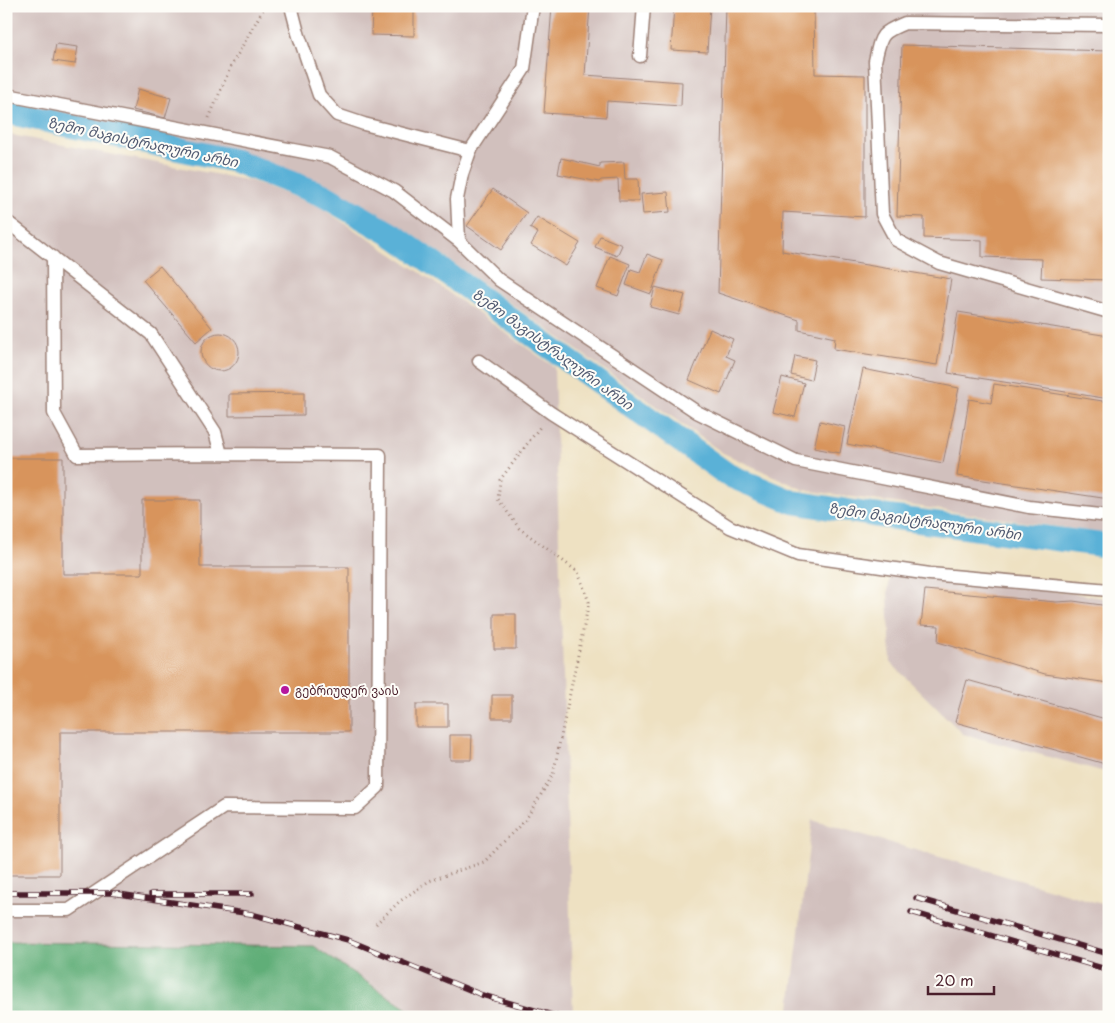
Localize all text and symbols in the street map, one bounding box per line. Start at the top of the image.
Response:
water label: ზემო მაგისტრალური არხი [46,112,241,173]
water label: ზემო მაგისტრალური არხი [468,284,638,415]
water label: ზემო მაგისტრალური არხი [828,497,1023,545]
place label: გებრიუდერ ვაის [295,681,399,699]
marker: გებრიუდერ ვაის [279,684,291,696]
scale bar [928,963,994,995]
text: 20 m [935,968,974,991]

